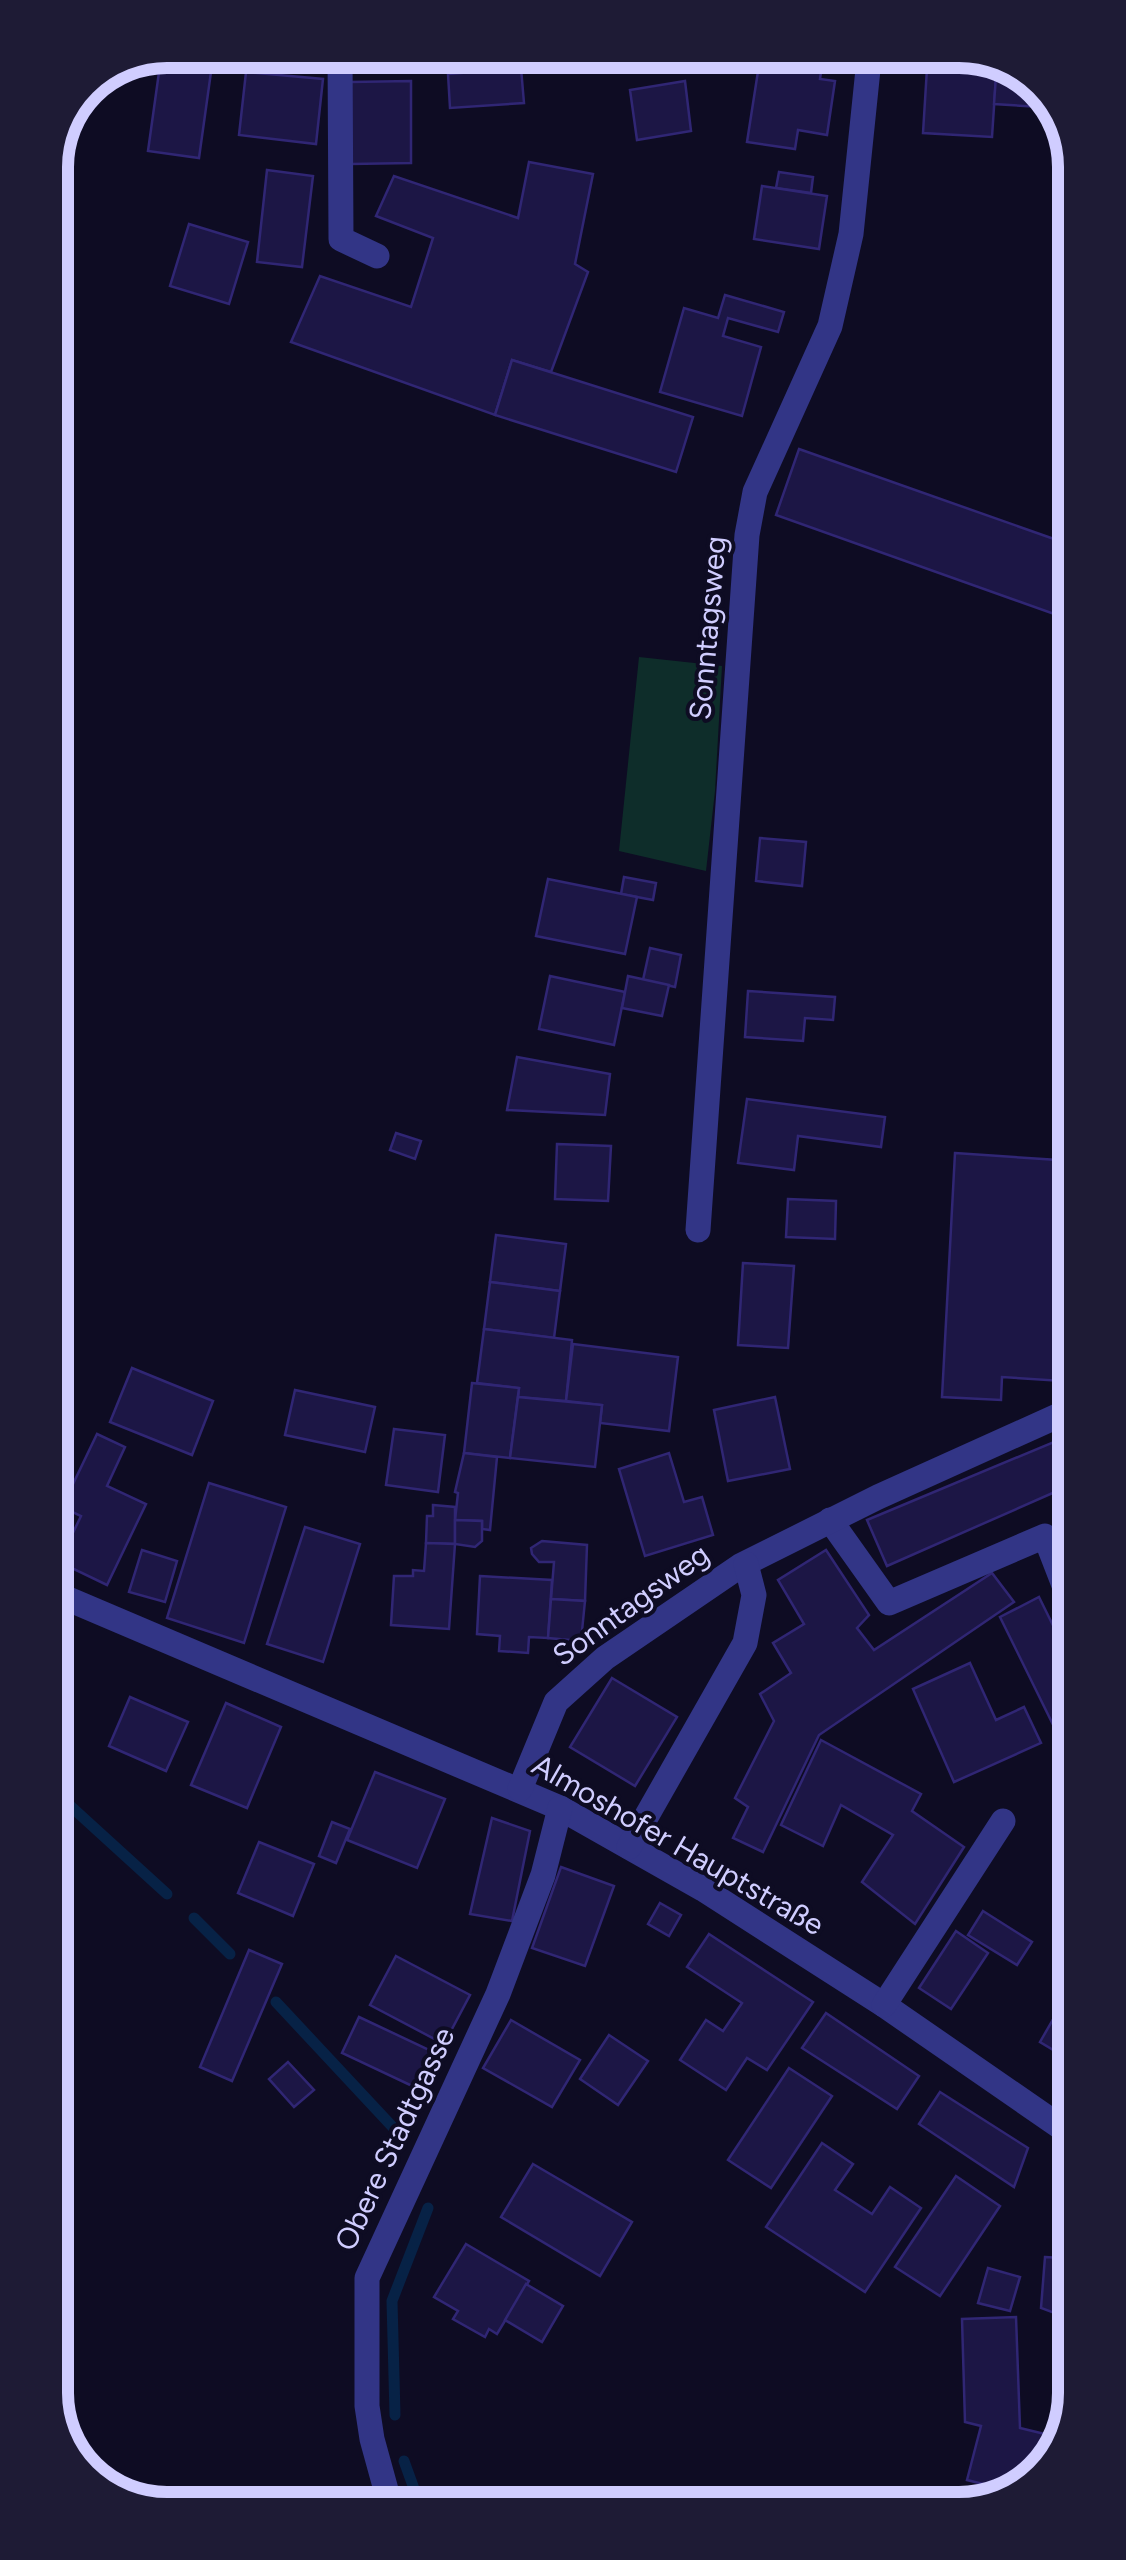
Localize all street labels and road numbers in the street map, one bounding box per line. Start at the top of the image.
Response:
street label: Sonntagsweg [681,534,734,722]
street label: Sonntagsweg [545,1535,716,1674]
street label: Almoshofer Hauptstraße [526,1746,831,1943]
street label: Obere Stadtgasse [327,2021,463,2256]

